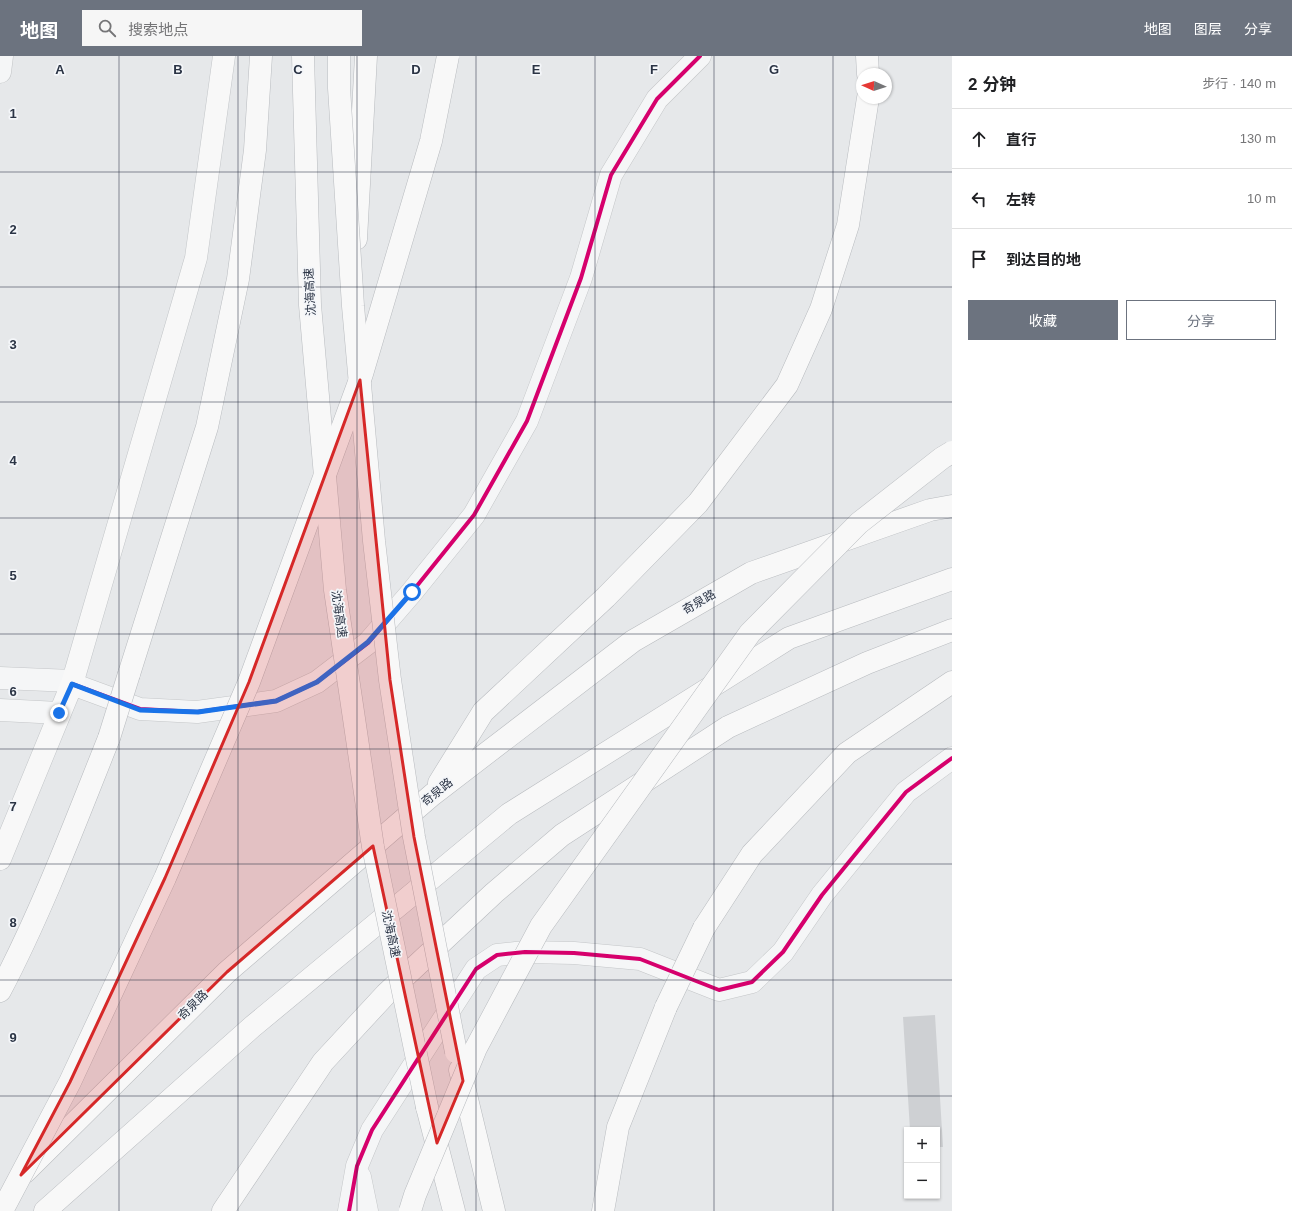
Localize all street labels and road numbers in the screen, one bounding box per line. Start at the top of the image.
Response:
street label: 沈海高速 [302,268,318,316]
street label: 奇泉路 [680,587,718,617]
street label: 沈海高速 [329,589,349,639]
street label: 奇泉路 [419,775,455,809]
street label: 沈海高速 [379,909,403,959]
street label: 奇泉路 [175,987,211,1023]

